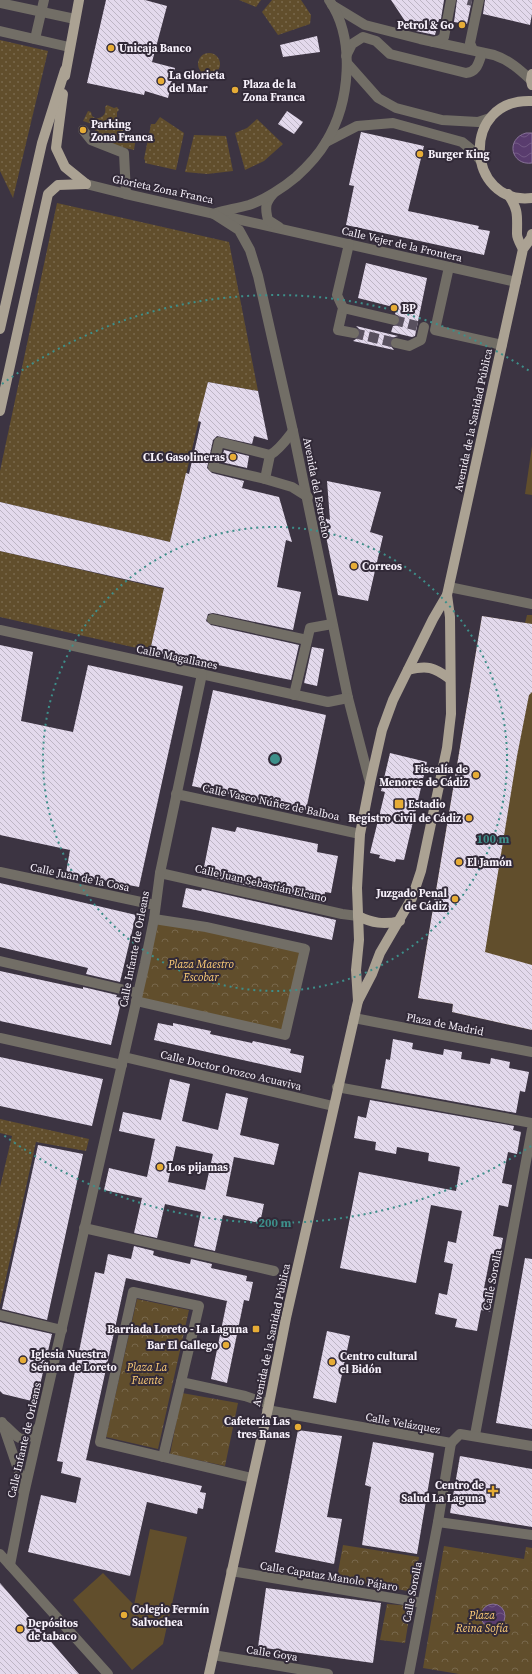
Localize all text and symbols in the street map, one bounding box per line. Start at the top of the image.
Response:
place label: Petrol & Go [397,18,454,33]
marker: Petrol & Go [457,20,467,30]
place label: Unicaja Banco [119,41,191,56]
marker: Unicaja Banco [106,43,116,53]
place label: La Glorieta del Mar [169,68,225,96]
marker: La Glorieta del Mar [156,76,166,86]
place label: Plaza de la Zona Franca [243,77,305,105]
marker: Plaza de la Zona Franca [230,85,240,95]
place label: Parking Zona Franca [91,117,153,145]
marker: Parking Zona Franca [78,125,88,135]
place label: Burger King [428,147,490,162]
marker: Burger King [415,149,425,159]
street label: Glorieta Zona Franca [111,171,215,208]
street label: Calle Vejer de la Frontera [340,223,464,266]
place label: BP [402,301,416,316]
marker: BP [389,303,399,313]
street label: Avenida de la Sanidad Pública [451,347,496,493]
street label: Avenida del Estrecho [299,436,334,540]
place label: CLC Gasolineras [143,450,225,465]
marker: CLC Gasolineras [228,452,238,462]
place label: Correos [362,559,402,574]
marker: Correos [349,561,359,571]
street label: Calle Magallanes [135,642,219,673]
centre of rings [268,752,282,766]
place label: Fiscalía de Menores de Cádiz [379,762,468,790]
marker: Fiscalía de Menores de Cádiz [471,770,481,780]
street label: Calle Vasco Núñez de Balboa [201,781,341,824]
place label: Estadio [408,797,446,812]
marker: Estadio [393,798,405,810]
place label: Registro Civil de Cádiz [348,811,461,826]
marker: Registro Civil de Cádiz [464,813,474,823]
text: 100 m [477,831,510,847]
place label: El Jamón [467,855,512,870]
marker: El Jamón [454,857,464,867]
street label: Calle Juan de la Cosa [29,860,131,895]
street label: Calle Juan Sebastián Elcano [193,861,328,906]
place label: Juzgado Penal de Cádiz [375,886,447,914]
street label: Calle Infante de Orleans [116,889,153,1009]
marker: Juzgado Penal de Cádiz [450,894,460,904]
park label: Plaza Maestro Escobar [167,957,234,985]
street label: Plaza de Madrid [405,1010,486,1039]
street label: Calle Doctor Orozco Acuaviva [159,1047,303,1094]
place label: Los pijamas [168,1160,228,1175]
marker: Los pijamas [155,1162,165,1172]
text: 200 m [259,1215,292,1231]
street label: Calle Sorolla [479,1248,506,1312]
street label: Avenida de la Sanidad Pública [249,1262,294,1408]
place label: Barriada Loreto - La Laguna [107,1322,248,1337]
marker: Barriada Loreto - La Laguna [251,1324,261,1334]
place label: Bar El Gallego [147,1338,218,1353]
marker: Bar El Gallego [221,1340,231,1350]
place label: Iglesia Nuestra Señora de Loreto [31,1347,117,1375]
place label: Centro cultural el Bidón [340,1349,418,1377]
marker: Iglesia Nuestra Señora de Loreto [18,1355,28,1365]
marker: Centro cultural el Bidón [327,1357,337,1367]
park label: Plaza La Fuente [126,1360,167,1388]
street label: Calle Infante de Orleans [4,1381,45,1499]
street label: Calle Velázquez [364,1410,442,1437]
place label: Cafetería Las tres Ranas [224,1414,290,1442]
marker: Cafetería Las tres Ranas [293,1422,303,1432]
place label: Centro de Salud La Laguna [401,1478,484,1506]
marker: Centro de Salud La Laguna [487,1485,499,1497]
street label: Calle Capataz Manolo Pájaro [259,1558,399,1595]
street label: Calle Sorolla [399,1560,426,1624]
place label: Colegio Fermín Salvochea [132,1602,209,1630]
park label: Plaza Reina Sofía [455,1608,509,1636]
marker: Colegio Fermín Salvochea [119,1610,129,1620]
place label: Depósitos de tabaco [28,1616,78,1644]
marker: Depósitos de tabaco [15,1624,25,1634]
street label: Calle Goya [245,1642,299,1665]

